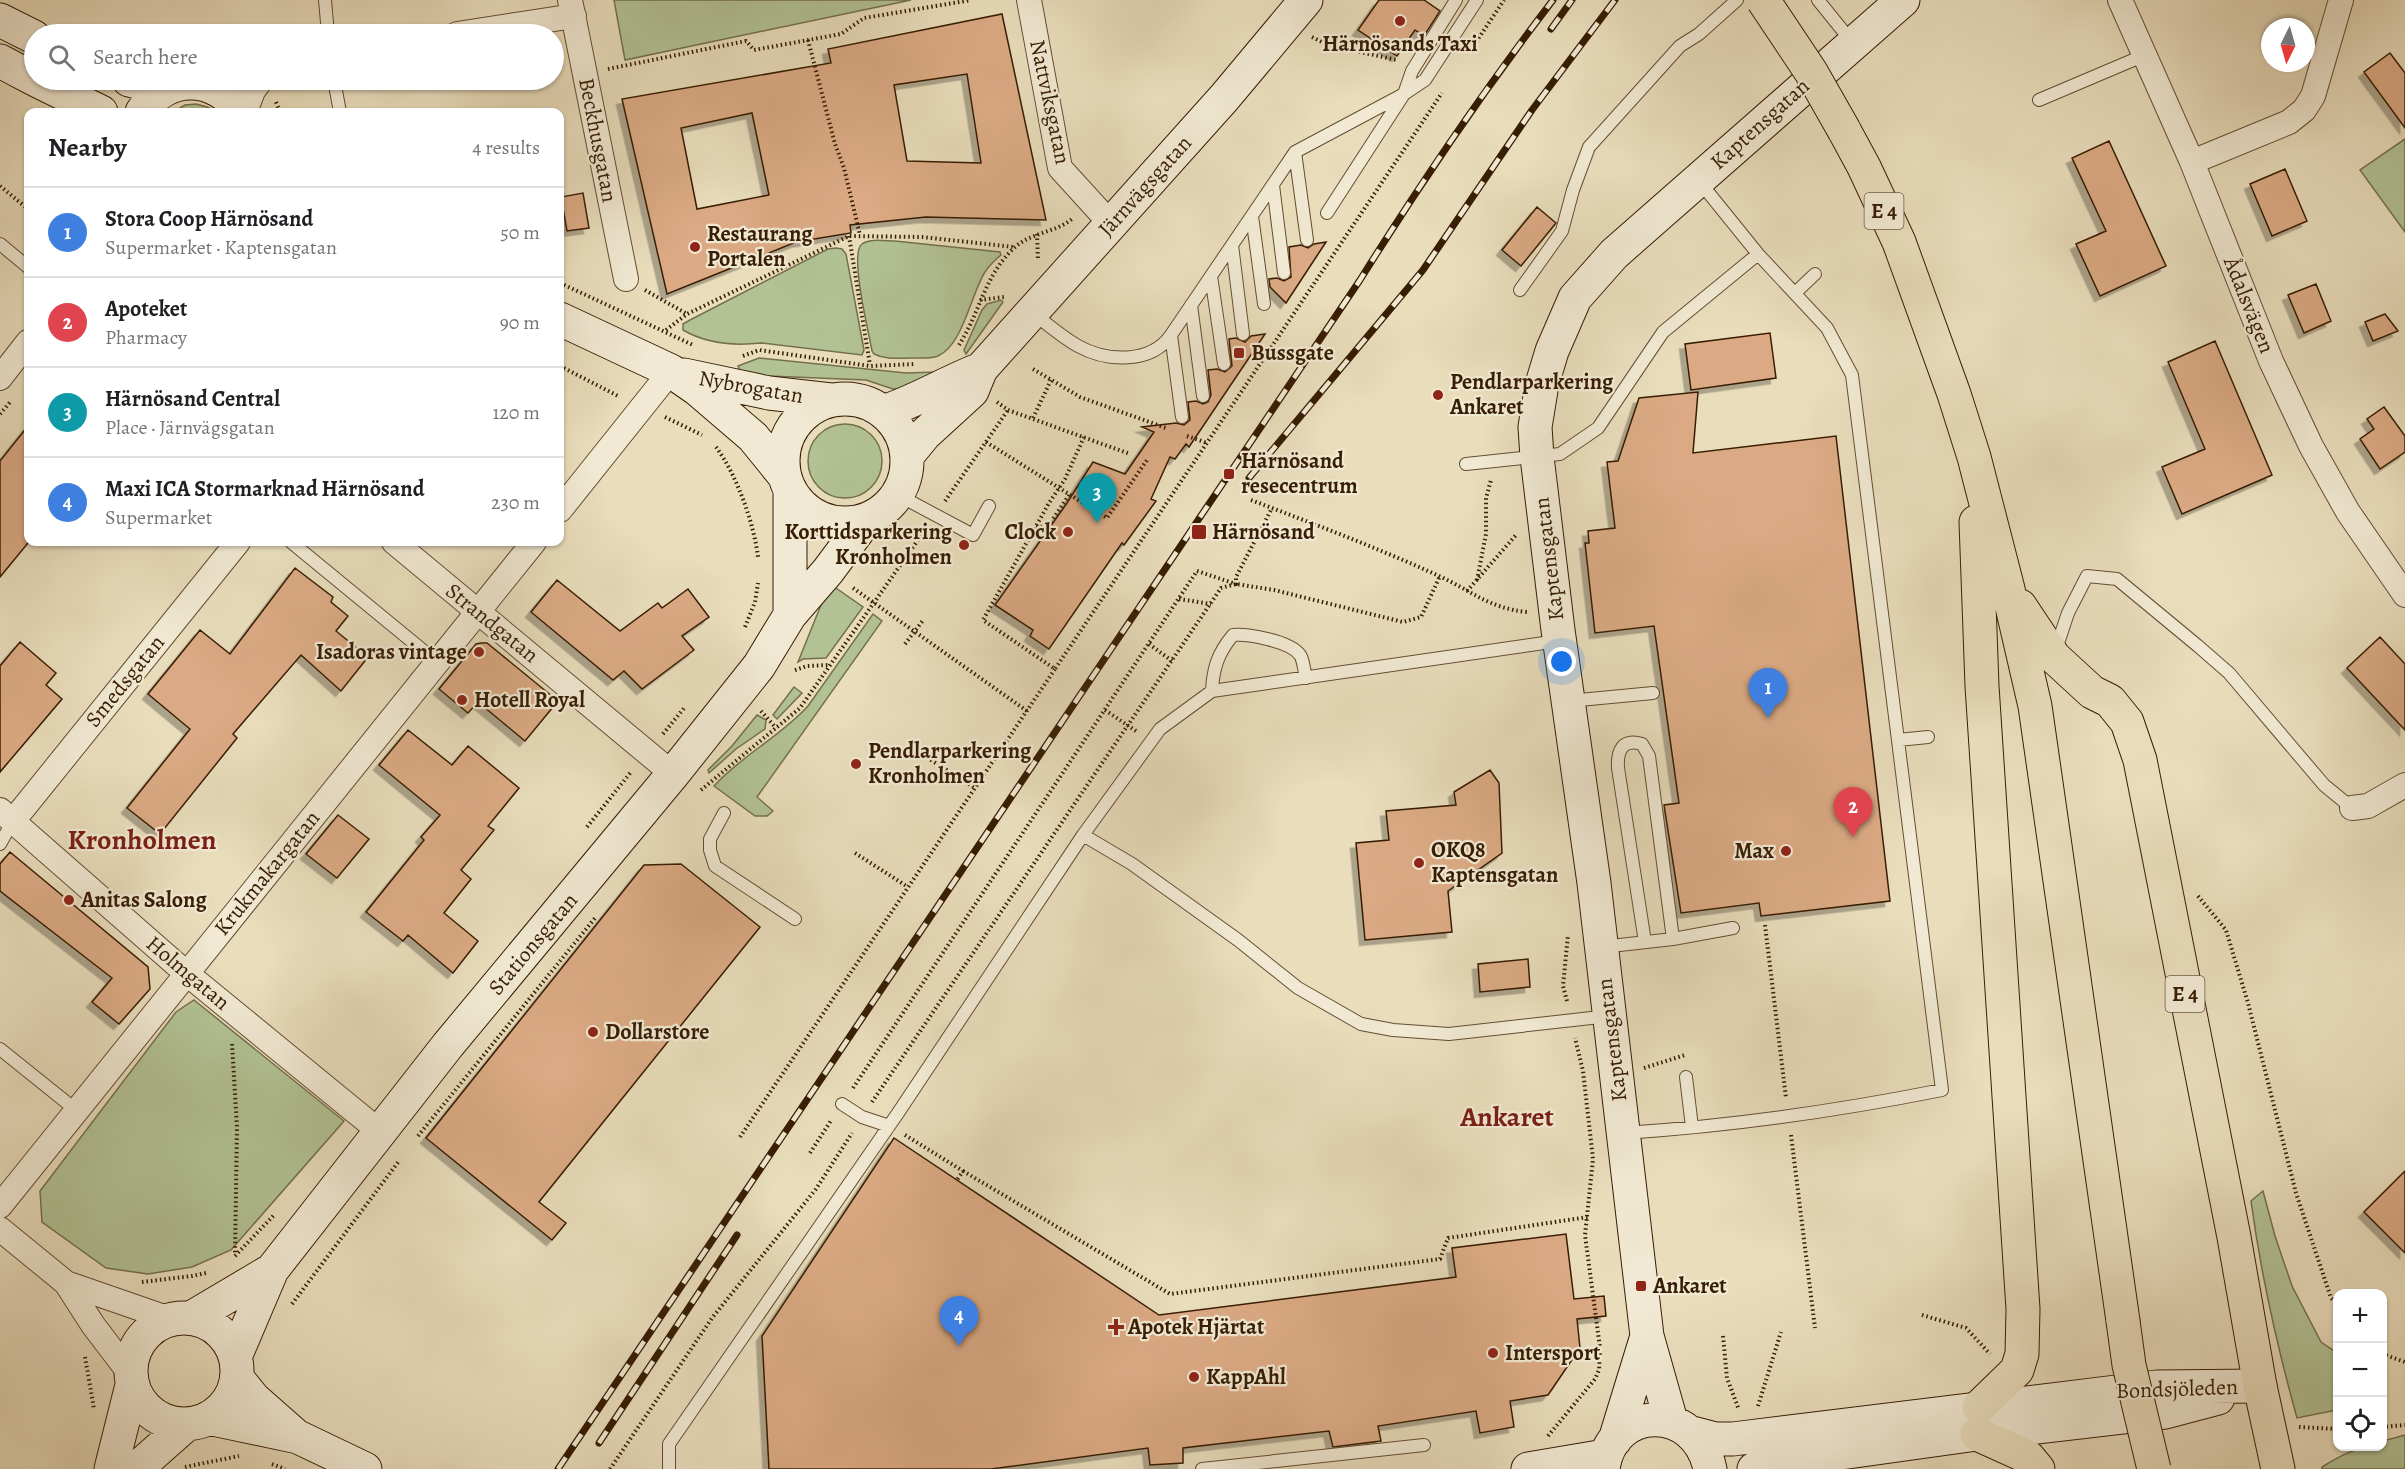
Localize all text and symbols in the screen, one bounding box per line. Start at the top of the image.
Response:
marker: Härnösands Taxi [1393,14,1407,28]
north arrow [2261,18,2315,72]
search box [24,24,564,90]
place label: Härnösands Taxi [1322,29,1478,59]
street label: Nattviksgatan [1022,37,1078,167]
icon: search [45,41,78,74]
text: Search here [93,42,198,72]
street label: Kaptensgatan [1704,71,1816,177]
street label: Beckhusgatan [571,75,625,205]
street label: Järnvägsgatan [1091,129,1199,243]
text: Nearby [48,130,127,165]
text: 4 results [472,134,540,161]
road number: E 4 [1864,193,1904,229]
text: Stora Coop Härnösand [105,204,313,234]
text: 1 [64,219,71,246]
text: 50 m [500,219,540,246]
place label: Restaurang Portalen [707,219,813,274]
text: Supermarket · Kaptensgatan [105,234,337,261]
marker: Restaurang Portalen [688,240,702,254]
street label: Ådalsvägen [2216,251,2282,358]
text: Apoteket [105,294,187,324]
text: 2 [63,309,72,336]
text: 90 m [500,309,540,336]
text: Pharmacy [105,324,187,351]
place label: Bussgate [1251,338,1334,368]
marker: Bussgate [1232,346,1246,360]
street label: Nybrogatan [696,363,806,411]
place label: Pendlarparkering Ankaret [1449,367,1614,422]
text: Härnösand Central [105,384,280,414]
marker: Pendlarparkering Ankaret [1431,388,1445,402]
text: 3 [63,399,72,426]
text: 120 m [492,399,540,426]
text: Place · Järnvägsgatan [105,414,275,441]
place label: Härnösand resecentrum [1241,446,1358,501]
marker: Härnösand resecentrum [1222,467,1236,481]
text: Maxi ICA Stormarknad Härnösand [105,474,425,504]
pin: 3 [1078,474,1116,523]
text: 4 [63,489,72,516]
text: 230 m [491,489,540,516]
street label: Kaptensgatan [1527,496,1571,622]
text: Supermarket [105,504,212,531]
place label: Korttidsparkering Kronholmen [785,517,953,572]
place label: Clock [1004,517,1057,547]
place label: Härnösand [1212,517,1315,547]
marker: Härnösand [1190,523,1208,541]
marker: Clock [1061,525,1075,539]
marker: Korttidsparkering Kronholmen [957,538,971,552]
street label: Strandgatan [439,576,545,670]
street label: Smedsgatan [78,628,172,734]
place label: Isadoras vintage [316,637,467,667]
marker: Isadoras vintage [472,645,486,659]
your location [1547,647,1576,676]
pin: 1 [1748,668,1788,718]
place label: Hotell Royal [474,685,585,715]
marker: Hotell Royal [455,693,469,707]
place label: Pendlarparkering Kronholmen [868,736,1032,791]
marker: Pendlarparkering Kronholmen [849,757,863,771]
pin: 2 [1834,788,1872,837]
street label: Krukmakargatan [207,804,327,942]
district label: Kronholmen [68,821,217,859]
place label: OKQ8 Kaptensgatan [1431,835,1558,890]
place label: Max [1734,836,1774,866]
marker: Max [1779,844,1793,858]
marker: OKQ8 Kaptensgatan [1412,856,1426,870]
place label: Anitas Salong [80,885,207,915]
street label: Stationsgatan [481,886,585,1002]
marker: Anitas Salong [62,893,76,907]
street label: Holmgatan [140,929,236,1017]
road number: E 4 [2166,976,2204,1012]
street label: Kaptensgatan [1590,977,1634,1103]
place label: Dollarstore [605,1017,709,1047]
marker: Dollarstore [586,1025,600,1039]
district label: Ankaret [1459,1098,1554,1136]
place label: Ankaret [1652,1271,1727,1301]
marker: Ankaret [1634,1279,1648,1293]
map controls [2333,1289,2387,1451]
button: + [2333,1289,2387,1343]
pin: 4 [940,1296,978,1346]
place label: Apotek Hjärtat [1127,1312,1265,1342]
marker: Apotek Hjärtat [1109,1320,1123,1334]
place label: Intersport [1505,1338,1601,1368]
button: − [2333,1343,2387,1397]
marker: Intersport [1486,1346,1500,1360]
place label: KappAhl [1206,1362,1286,1392]
marker: KappAhl [1187,1370,1201,1384]
street label: Bondsjöleden [2116,1372,2238,1406]
button: locate [2333,1397,2387,1451]

